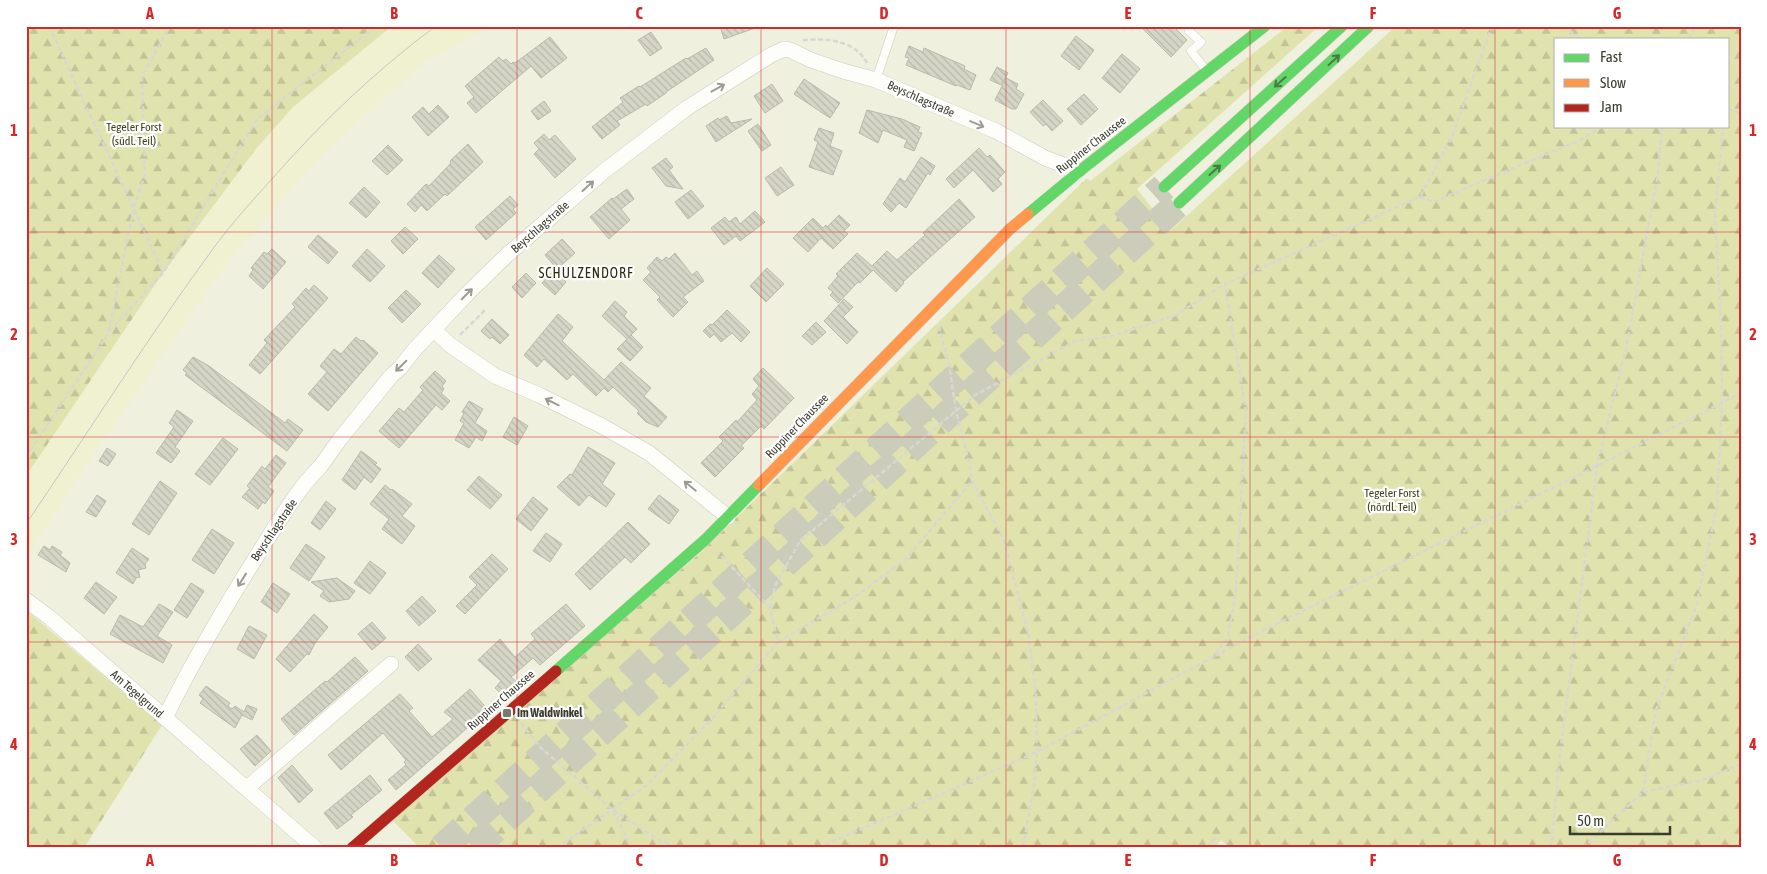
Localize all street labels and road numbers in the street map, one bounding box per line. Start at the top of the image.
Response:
street label: Beyschlagstraße [885,78,957,120]
street label: Ruppiner Chaussee [1053,114,1129,176]
street label: Beyschlagstraße [508,198,572,256]
street label: Ruppiner Chaussee [763,391,831,461]
street label: Beyschlagstraße [248,496,300,564]
street label: Am Tegelgrund [108,667,166,721]
street label: Ruppiner Chaussee [465,667,537,733]

